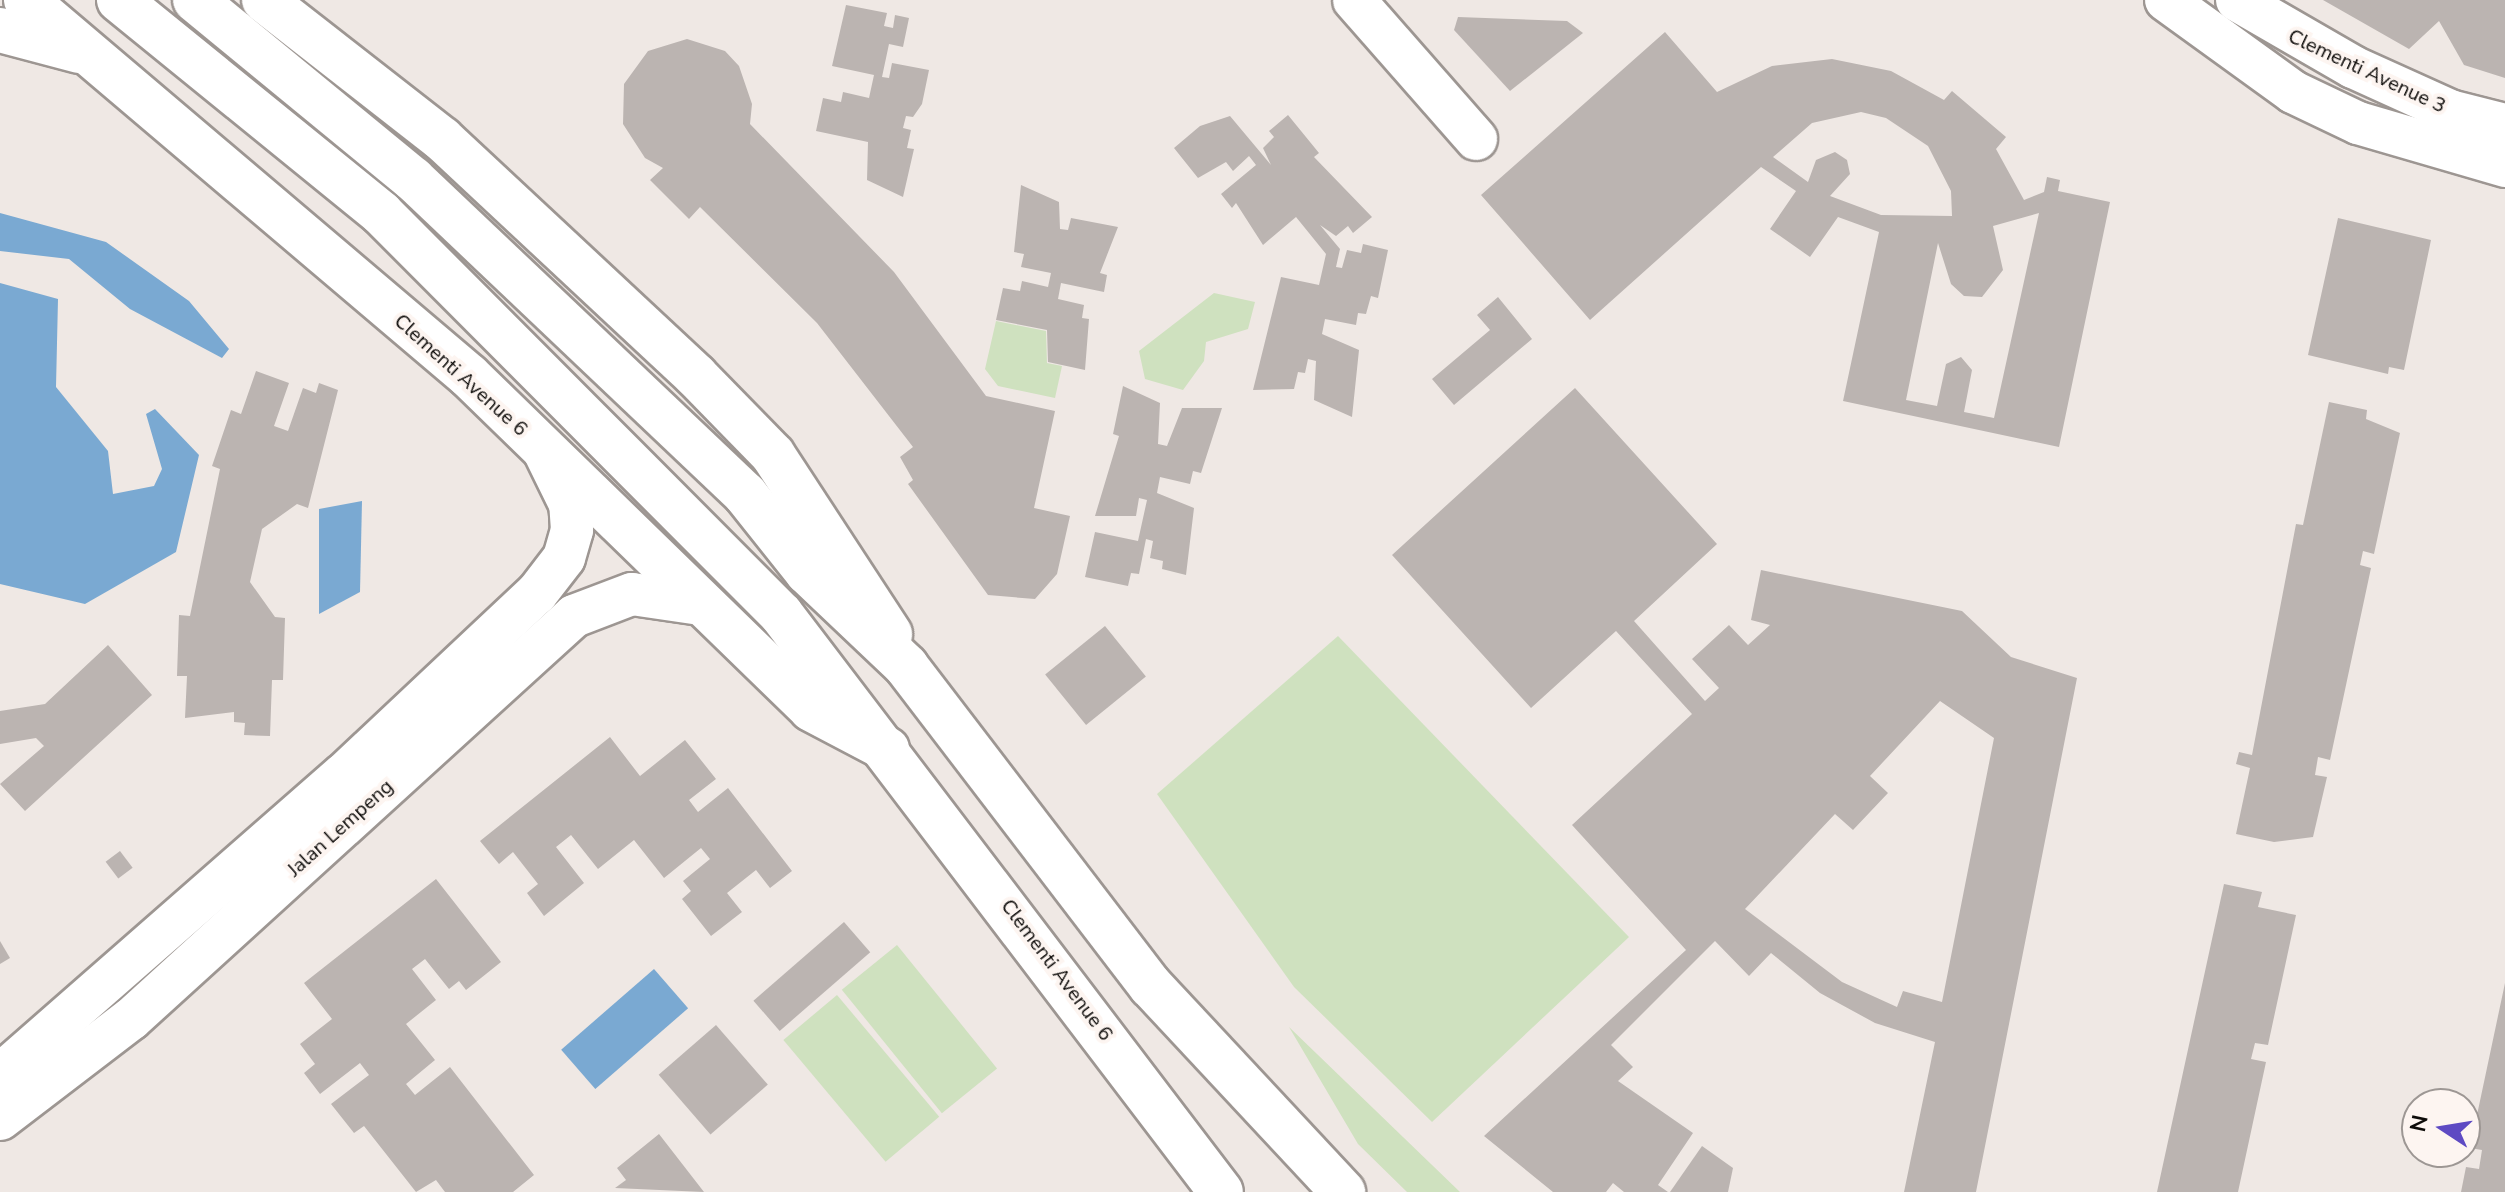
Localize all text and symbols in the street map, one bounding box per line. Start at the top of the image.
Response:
street label: Clementi Avenue 3 [2284,24,2450,118]
street label: Clementi Avenue 6 [389,309,533,441]
street label: Jalan Lempeng [282,774,398,882]
street label: Clementi Avenue 6 [996,894,1118,1046]
north arrow [2401,1088,2481,1168]
text: N [2403,1112,2436,1135]

